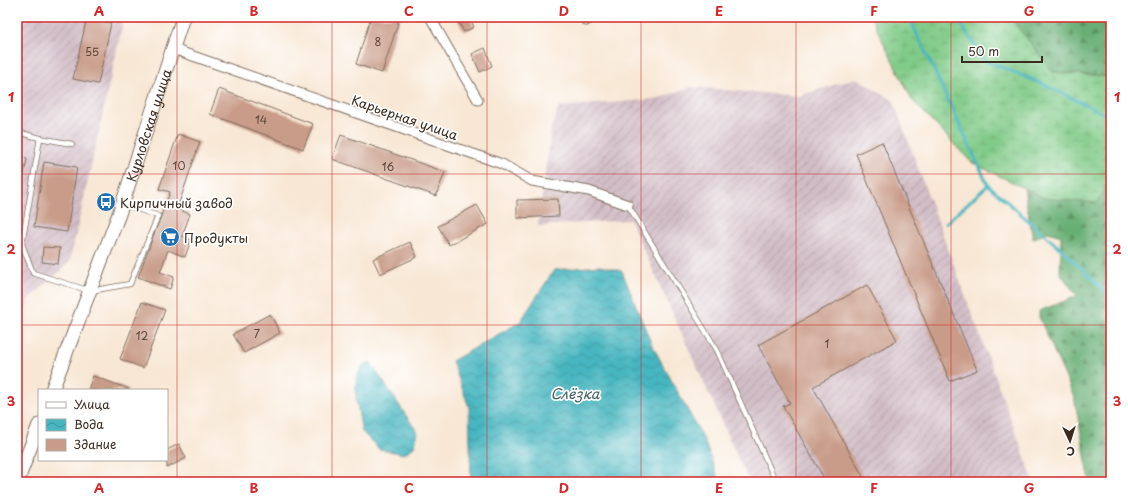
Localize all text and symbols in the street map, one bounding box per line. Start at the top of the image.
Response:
text: A [94,1,104,20]
text: B [250,1,259,20]
text: C [404,1,414,20]
text: D [559,1,569,20]
text: E [715,1,723,20]
text: F [870,1,878,20]
text: G [1024,1,1034,20]
house number: 8 [375,33,382,50]
scale bar [962,38,1042,64]
text: 50 m [968,42,999,60]
house number: 55 [85,43,99,60]
street label: Курловская улица [121,65,175,184]
text: 1 [8,87,14,106]
text: 1 [1114,87,1120,106]
street label: Карьерная улица [349,90,461,144]
house number: 14 [255,111,267,128]
house number: 10 [173,157,185,174]
house number: 16 [382,158,395,175]
bus stop icon: Кирпичный завод [95,191,117,213]
place label: Кирпичный завод [120,193,233,212]
supermarket icon: Продукты [159,226,181,248]
place label: Продукты [184,228,248,247]
text: 2 [6,239,16,258]
text: 2 [1112,239,1122,258]
house number: 7 [254,325,260,342]
house number: 12 [136,327,149,344]
house number: 1 [825,335,830,352]
water label: Слёзка [550,383,601,404]
legend [38,389,168,461]
text: 3 [7,391,16,410]
text: 3 [1113,391,1122,410]
text: Улица [74,395,110,413]
text: Вода [74,415,104,433]
north arrow [1050,421,1090,461]
text: Здание [74,435,116,453]
text: С [1066,443,1075,460]
text: A [94,478,104,497]
text: B [250,478,259,497]
text: C [404,478,414,497]
text: D [559,478,569,497]
text: E [715,478,723,497]
text: F [870,478,878,497]
text: G [1024,478,1034,497]

